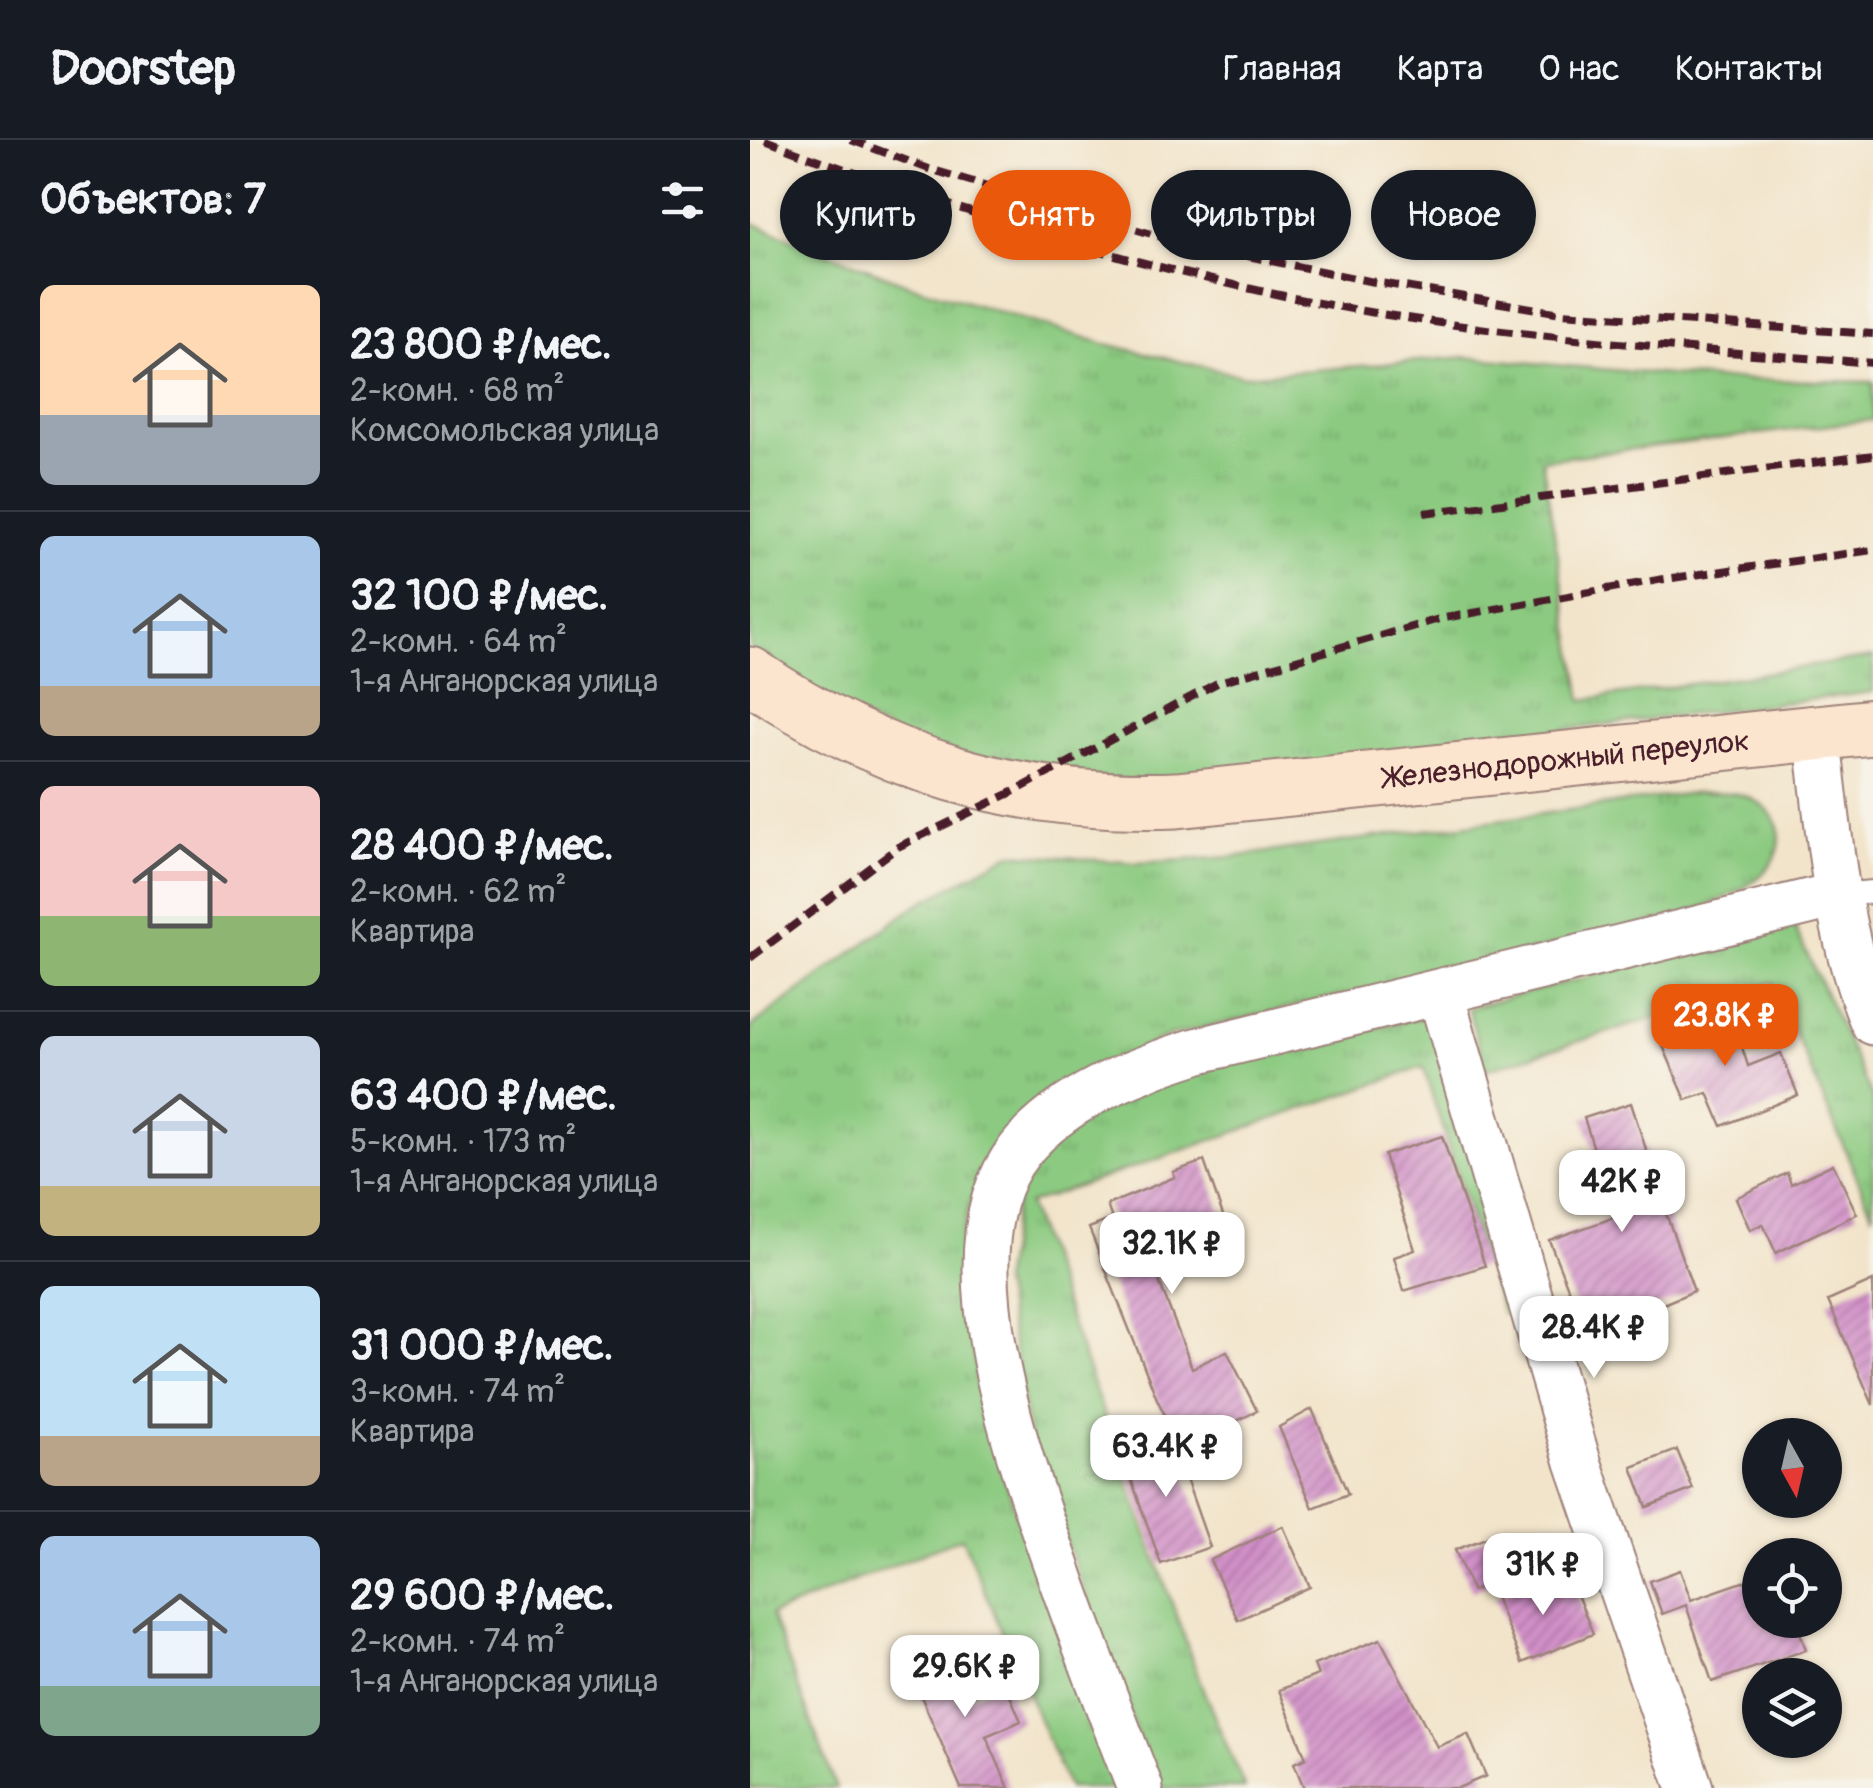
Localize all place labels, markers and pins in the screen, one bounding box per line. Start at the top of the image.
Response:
pin: 23.8K ₽ [1633,984,1817,1069]
pin: 42K ₽ [1552,1150,1692,1235]
pin: 32.1K ₽ [1080,1212,1264,1297]
pin: 28.4K ₽ [1502,1296,1686,1381]
pin: 63.4K ₽ [1074,1415,1258,1500]
pin: 31K ₽ [1473,1533,1613,1618]
pin: 29.6K ₽ [873,1635,1057,1720]

